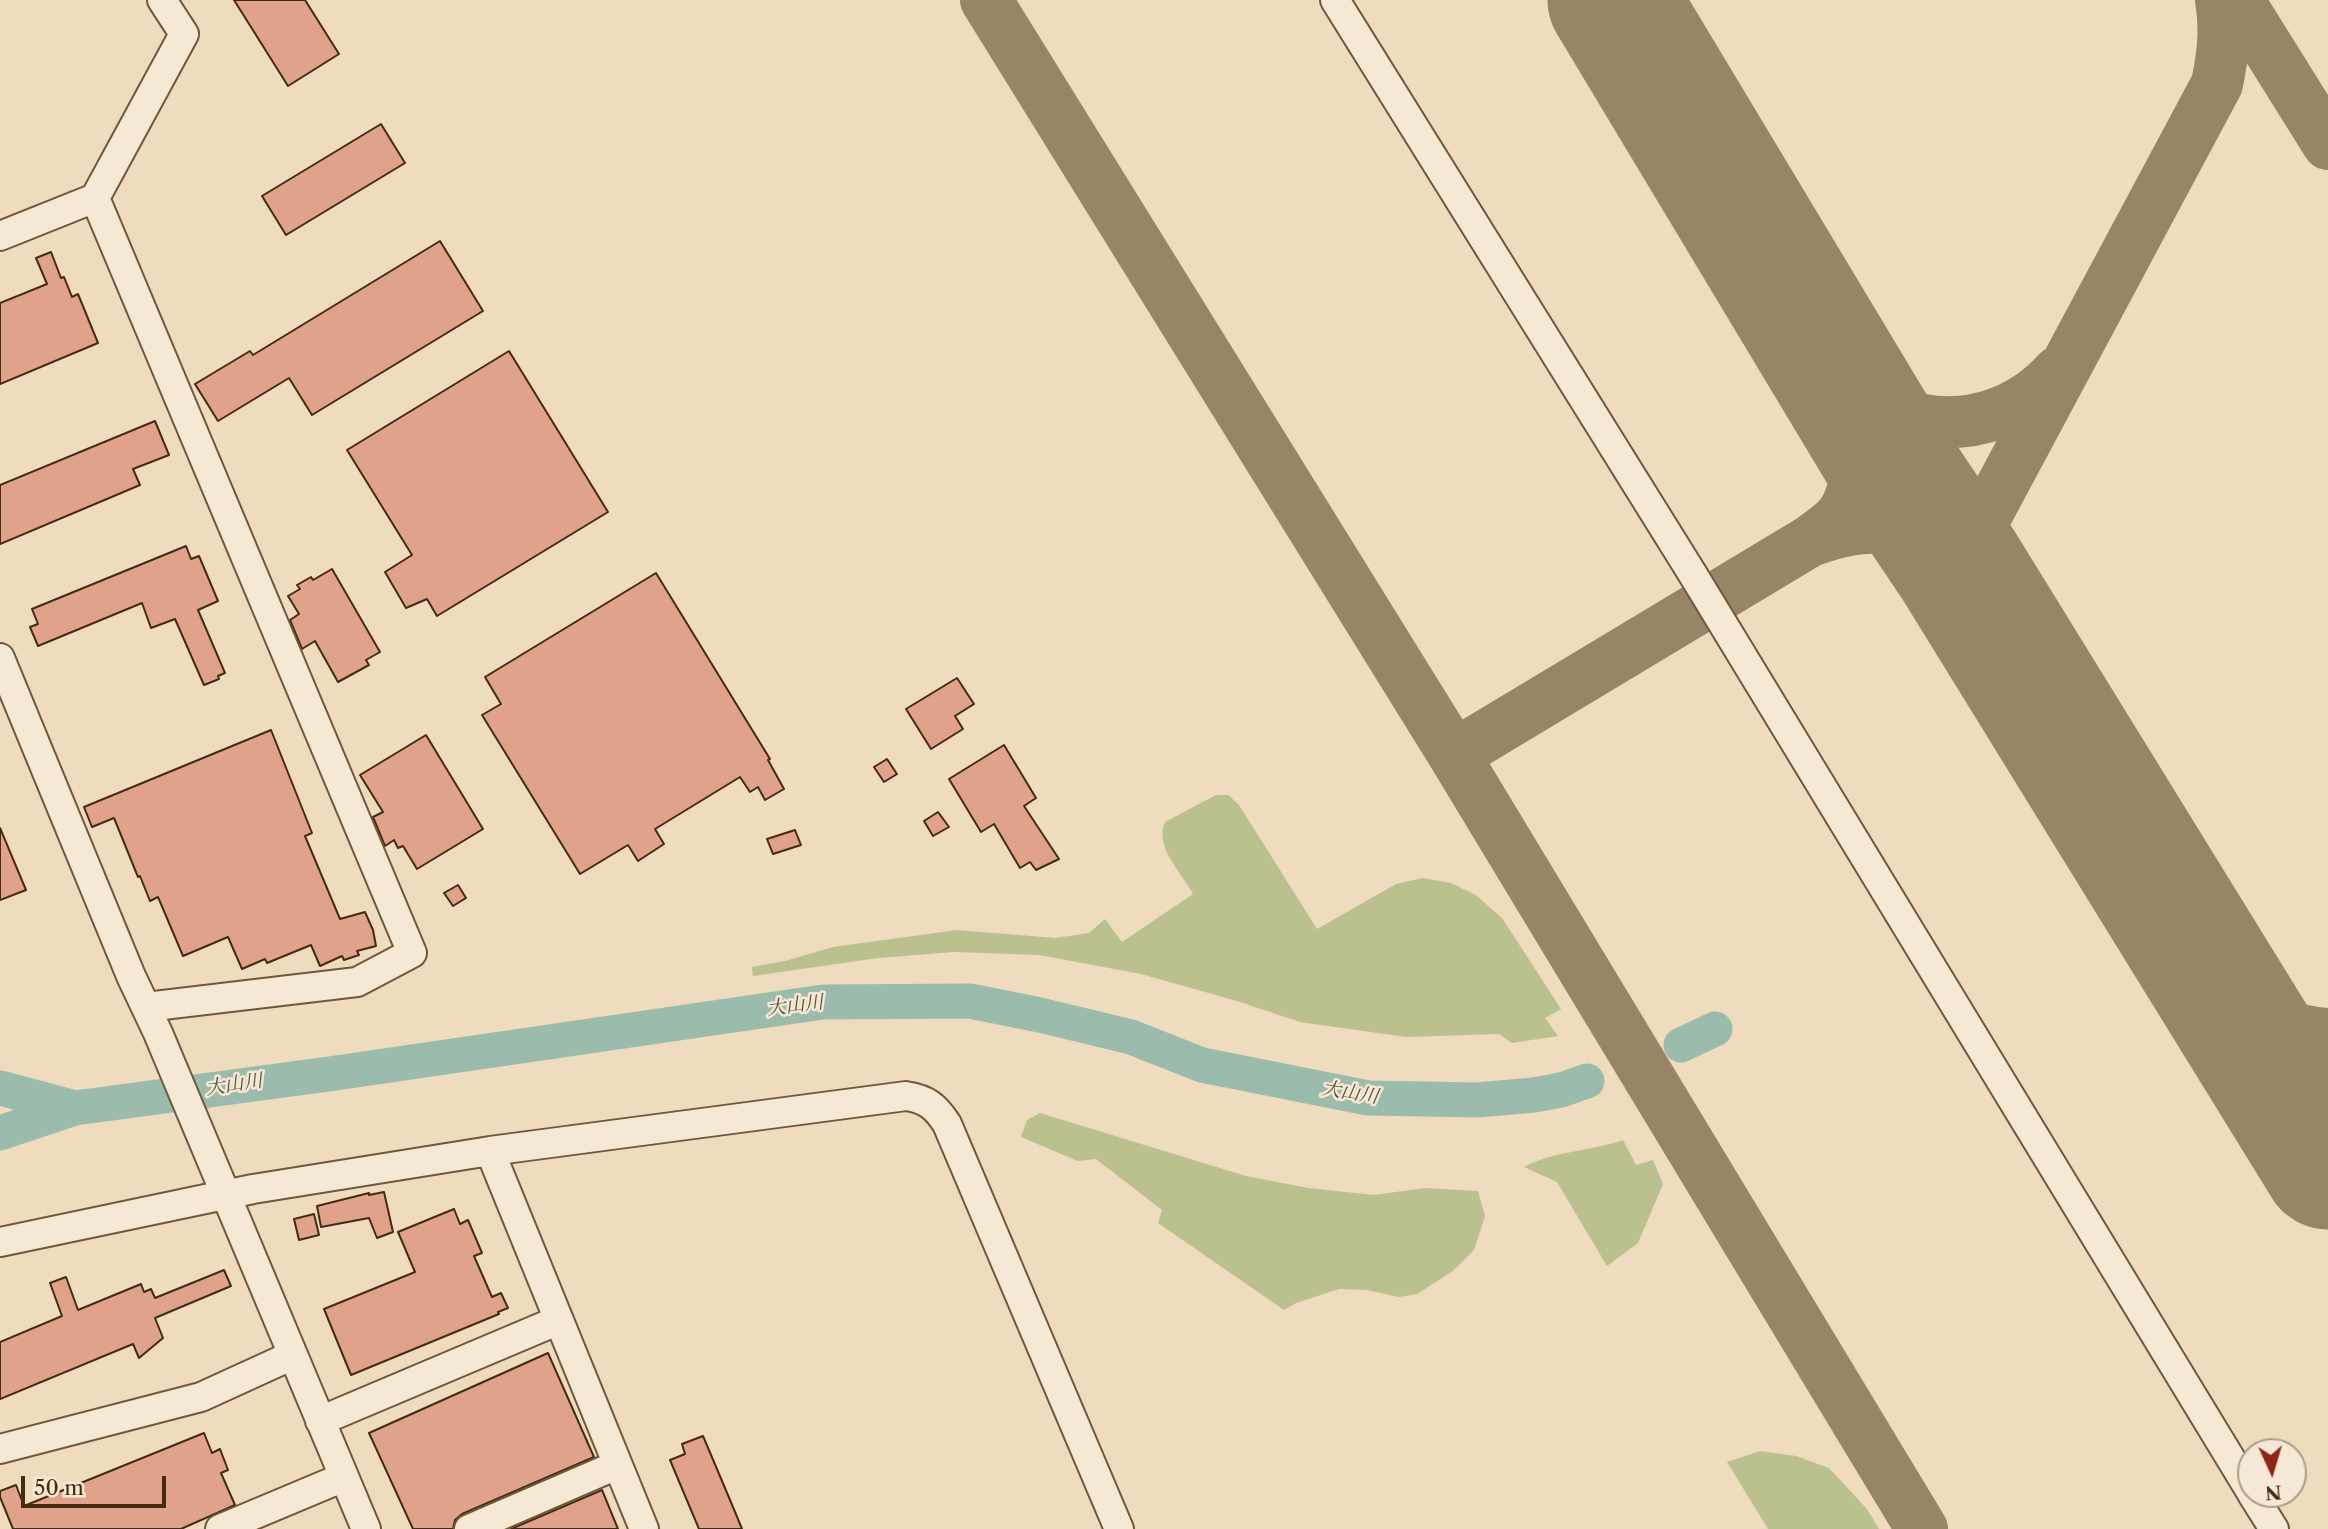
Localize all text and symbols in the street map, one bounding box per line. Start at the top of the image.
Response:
water label: 大山川 [765,991,825,1021]
water label: 大山川 [204,1070,264,1100]
water label: 大山川 [1320,1077,1380,1109]
north arrow [2237,1438,2307,1508]
scale bar [24,1462,170,1506]
text: 50 m [34,1475,84,1500]
text: N [2264,1480,2282,1505]

